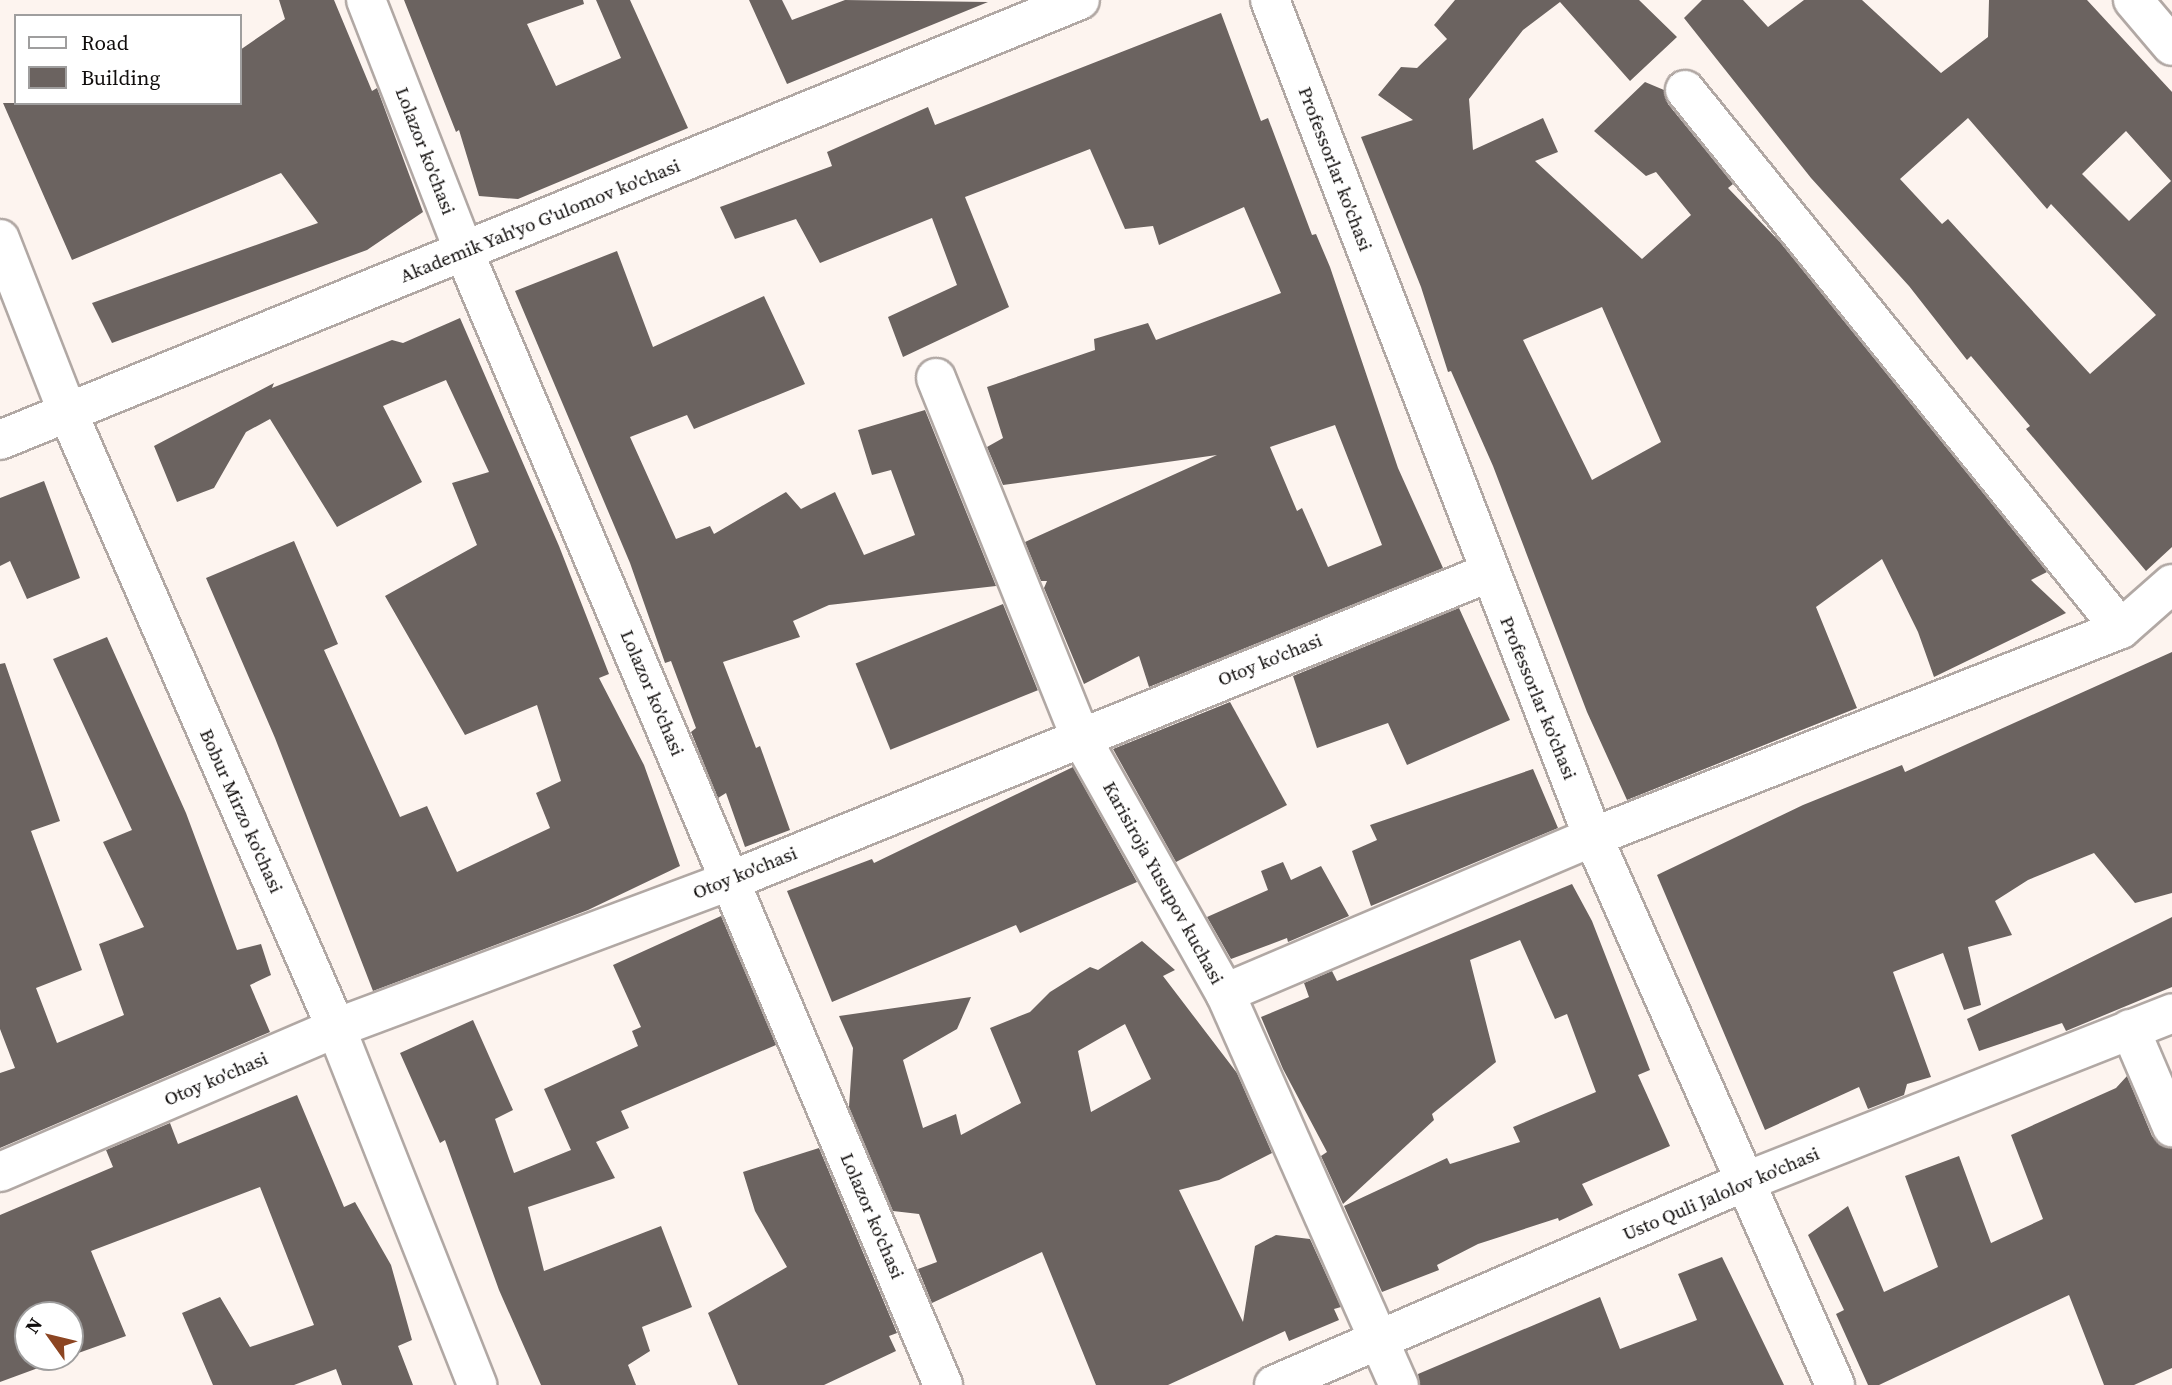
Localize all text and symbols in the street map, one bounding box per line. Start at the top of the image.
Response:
legend [14,14,242,105]
text: Road [81,28,129,57]
text: Building [81,63,160,92]
street label: Lolazor ko'chasi [390,84,460,218]
street label: Professorlar ko'chasi [1293,84,1377,254]
street label: Akademik Yah'yo G'ulomov ko'chasi [396,154,684,288]
street label: Professorlar ko'chasi [1495,613,1581,783]
street label: Lolazor ko'chasi [615,627,689,759]
street label: Otoy ko'chasi [1215,629,1325,691]
street label: Bobur Mirzo ko'chasi [195,725,287,897]
street label: Karisiroja Yusupov kuchasi [1098,777,1228,989]
street label: Otoy ko'chasi [690,842,800,904]
street label: Otoy ko'chasi [161,1047,271,1111]
street label: Usto Quli Jalolov ko'chasi [1619,1142,1823,1246]
street label: Lolazor ko'chasi [835,1150,909,1282]
north arrow [14,1301,84,1371]
text: N [19,1312,48,1338]

